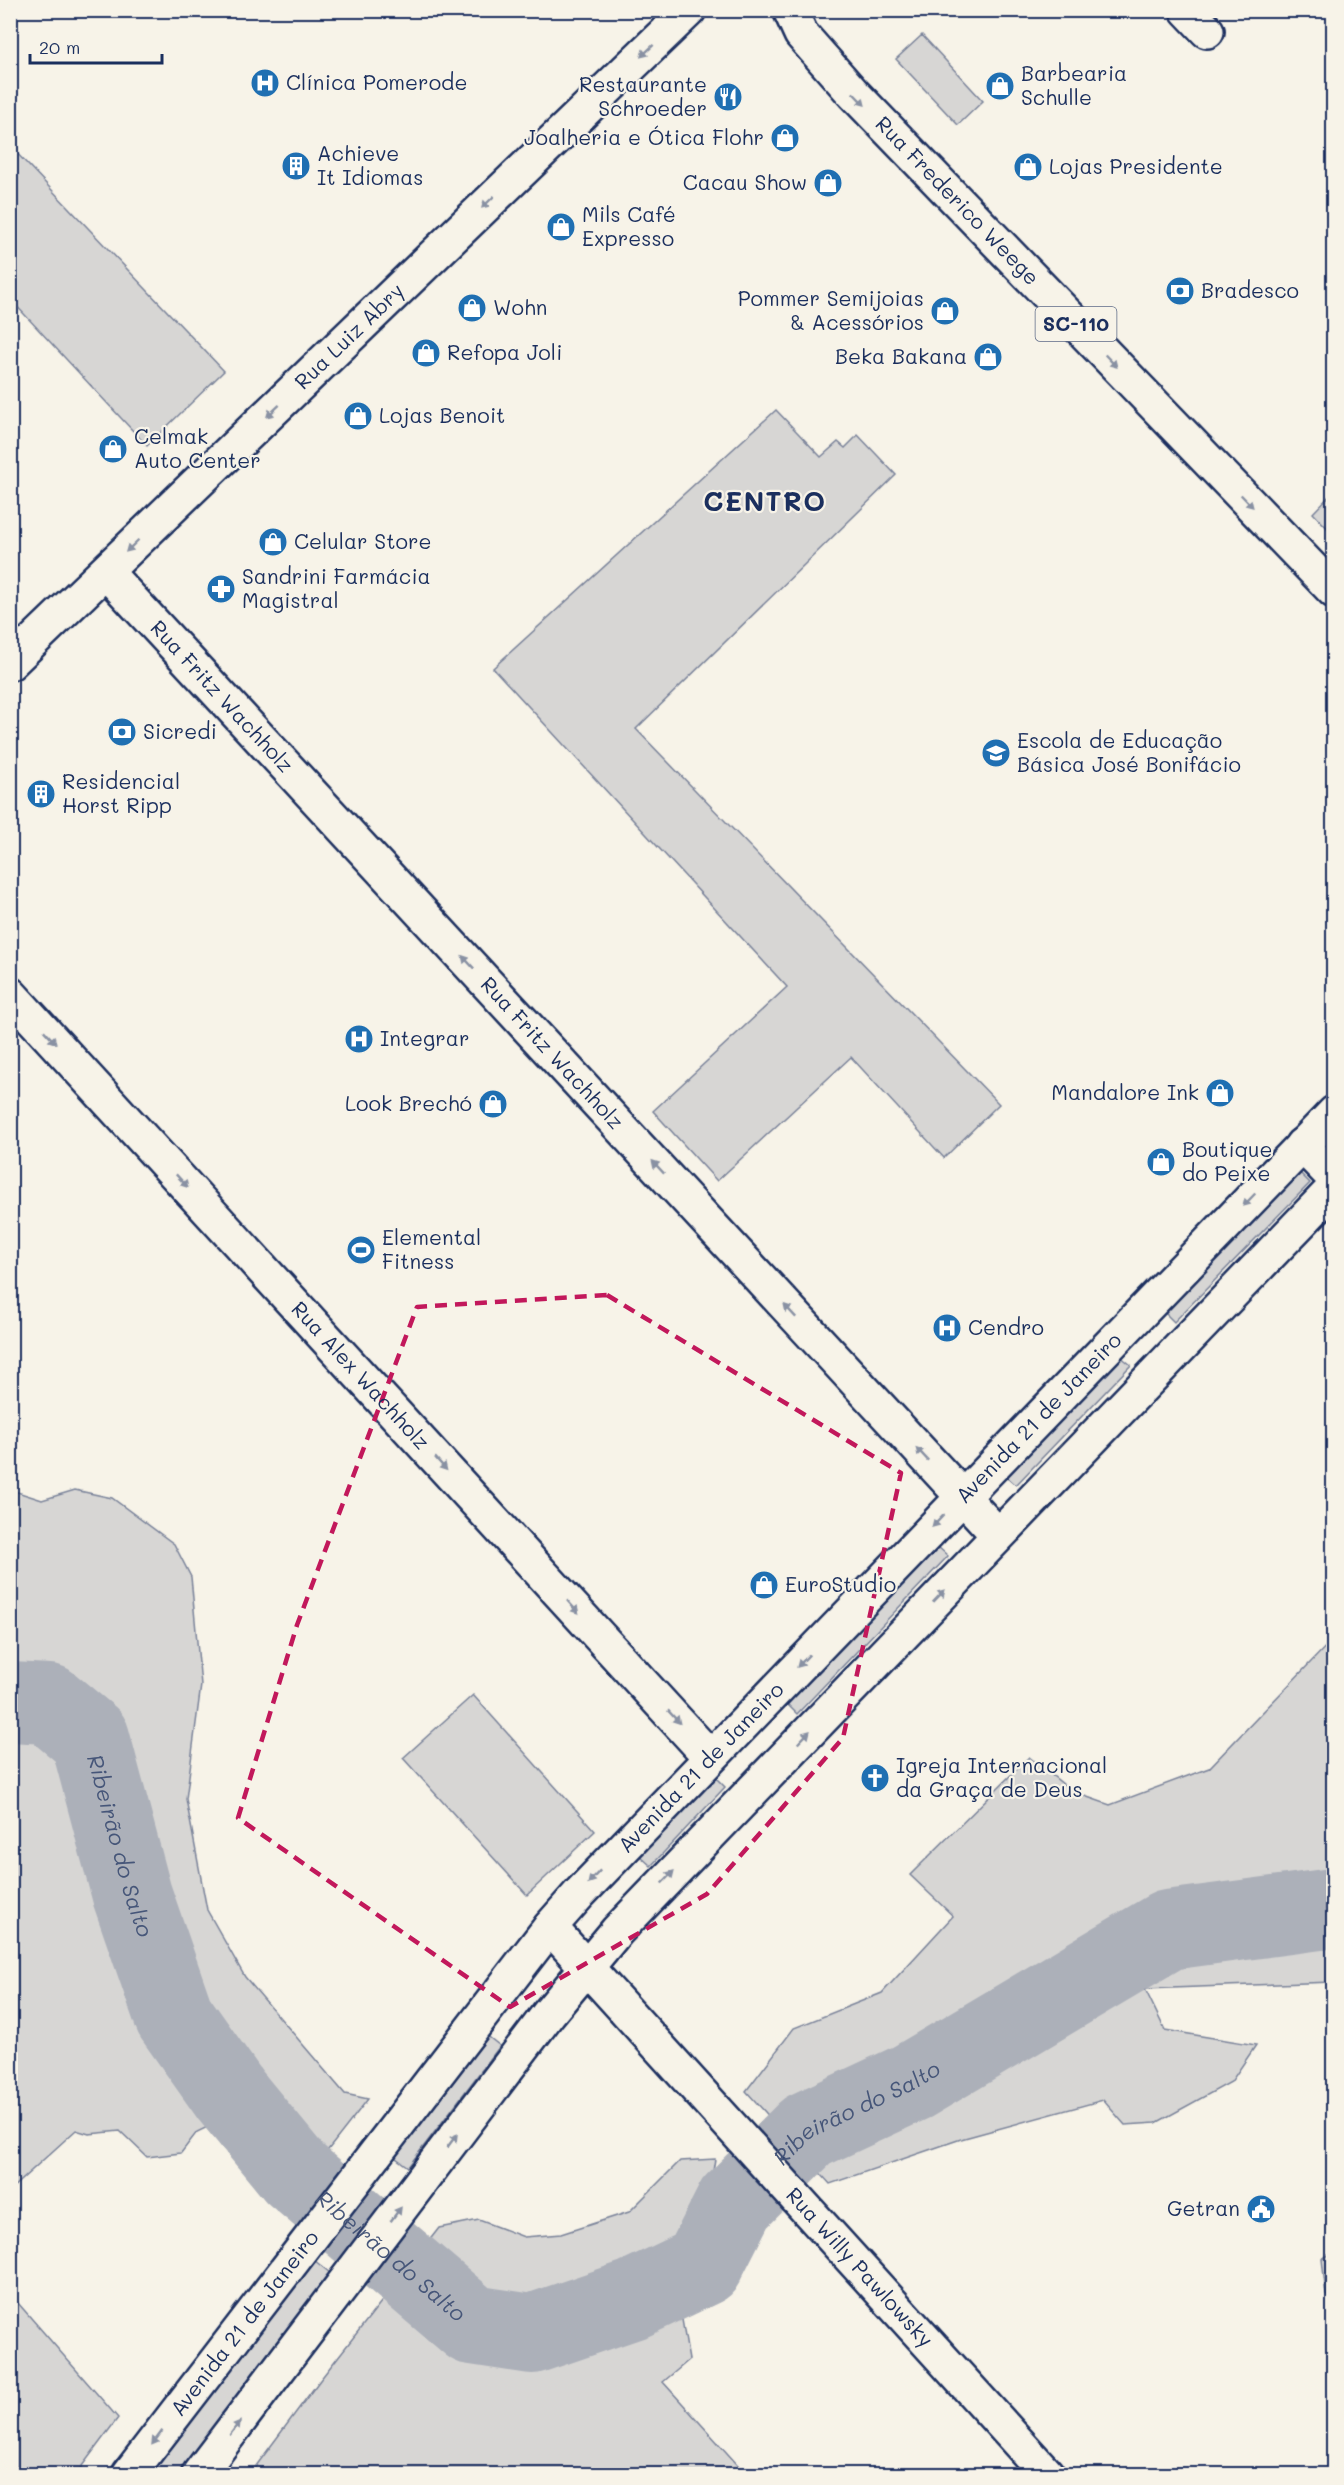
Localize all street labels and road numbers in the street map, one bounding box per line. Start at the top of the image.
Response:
street label: Rua Frederico Weege [871,110,1046,290]
street label: Rua Luiz Abry [288,277,409,394]
road number: SC-110 [1036,307,1116,341]
street label: Rua Fritz Wachholz [145,614,300,778]
street label: Rua Fritz Wachholz [476,970,630,1134]
street label: Rua Alex Wachholz [286,1295,436,1455]
street label: Avenida 21 de Janeiro [949,1326,1127,1508]
street label: Avenida 21 de Janeiro [611,1675,789,1858]
street label: Rua Willy Pawlowsky [781,2181,940,2352]
street label: Avenida 21 de Janeiro [164,2224,324,2421]

